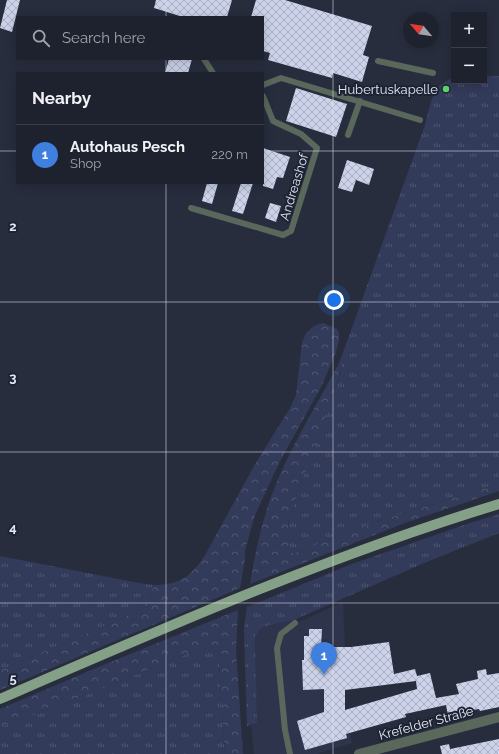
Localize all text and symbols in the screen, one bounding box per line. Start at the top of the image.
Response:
north arrow [403,12,439,48]
map controls [451,12,487,84]
button: + [451,12,487,48]
search box [16,16,264,60]
icon: search [30,27,52,49]
text: Search here [62,29,145,47]
button: − [451,48,487,84]
place label: Hubertuskapelle [338,82,438,97]
marker: Hubertuskapelle [441,84,451,94]
text: Nearby [32,88,91,108]
text: Autohaus Pesch [70,138,185,156]
text: 1 [42,147,48,162]
text: 220 m [211,147,248,162]
street label: Andreashof [277,151,312,222]
text: Shop [70,156,101,171]
text: 2 [9,219,17,234]
your location [324,290,344,310]
text: 3 [9,370,17,385]
text: 4 [9,520,17,535]
pin: 1 [311,642,337,675]
text: 5 [9,671,17,686]
street label: Krefelder Straße [377,703,475,743]

